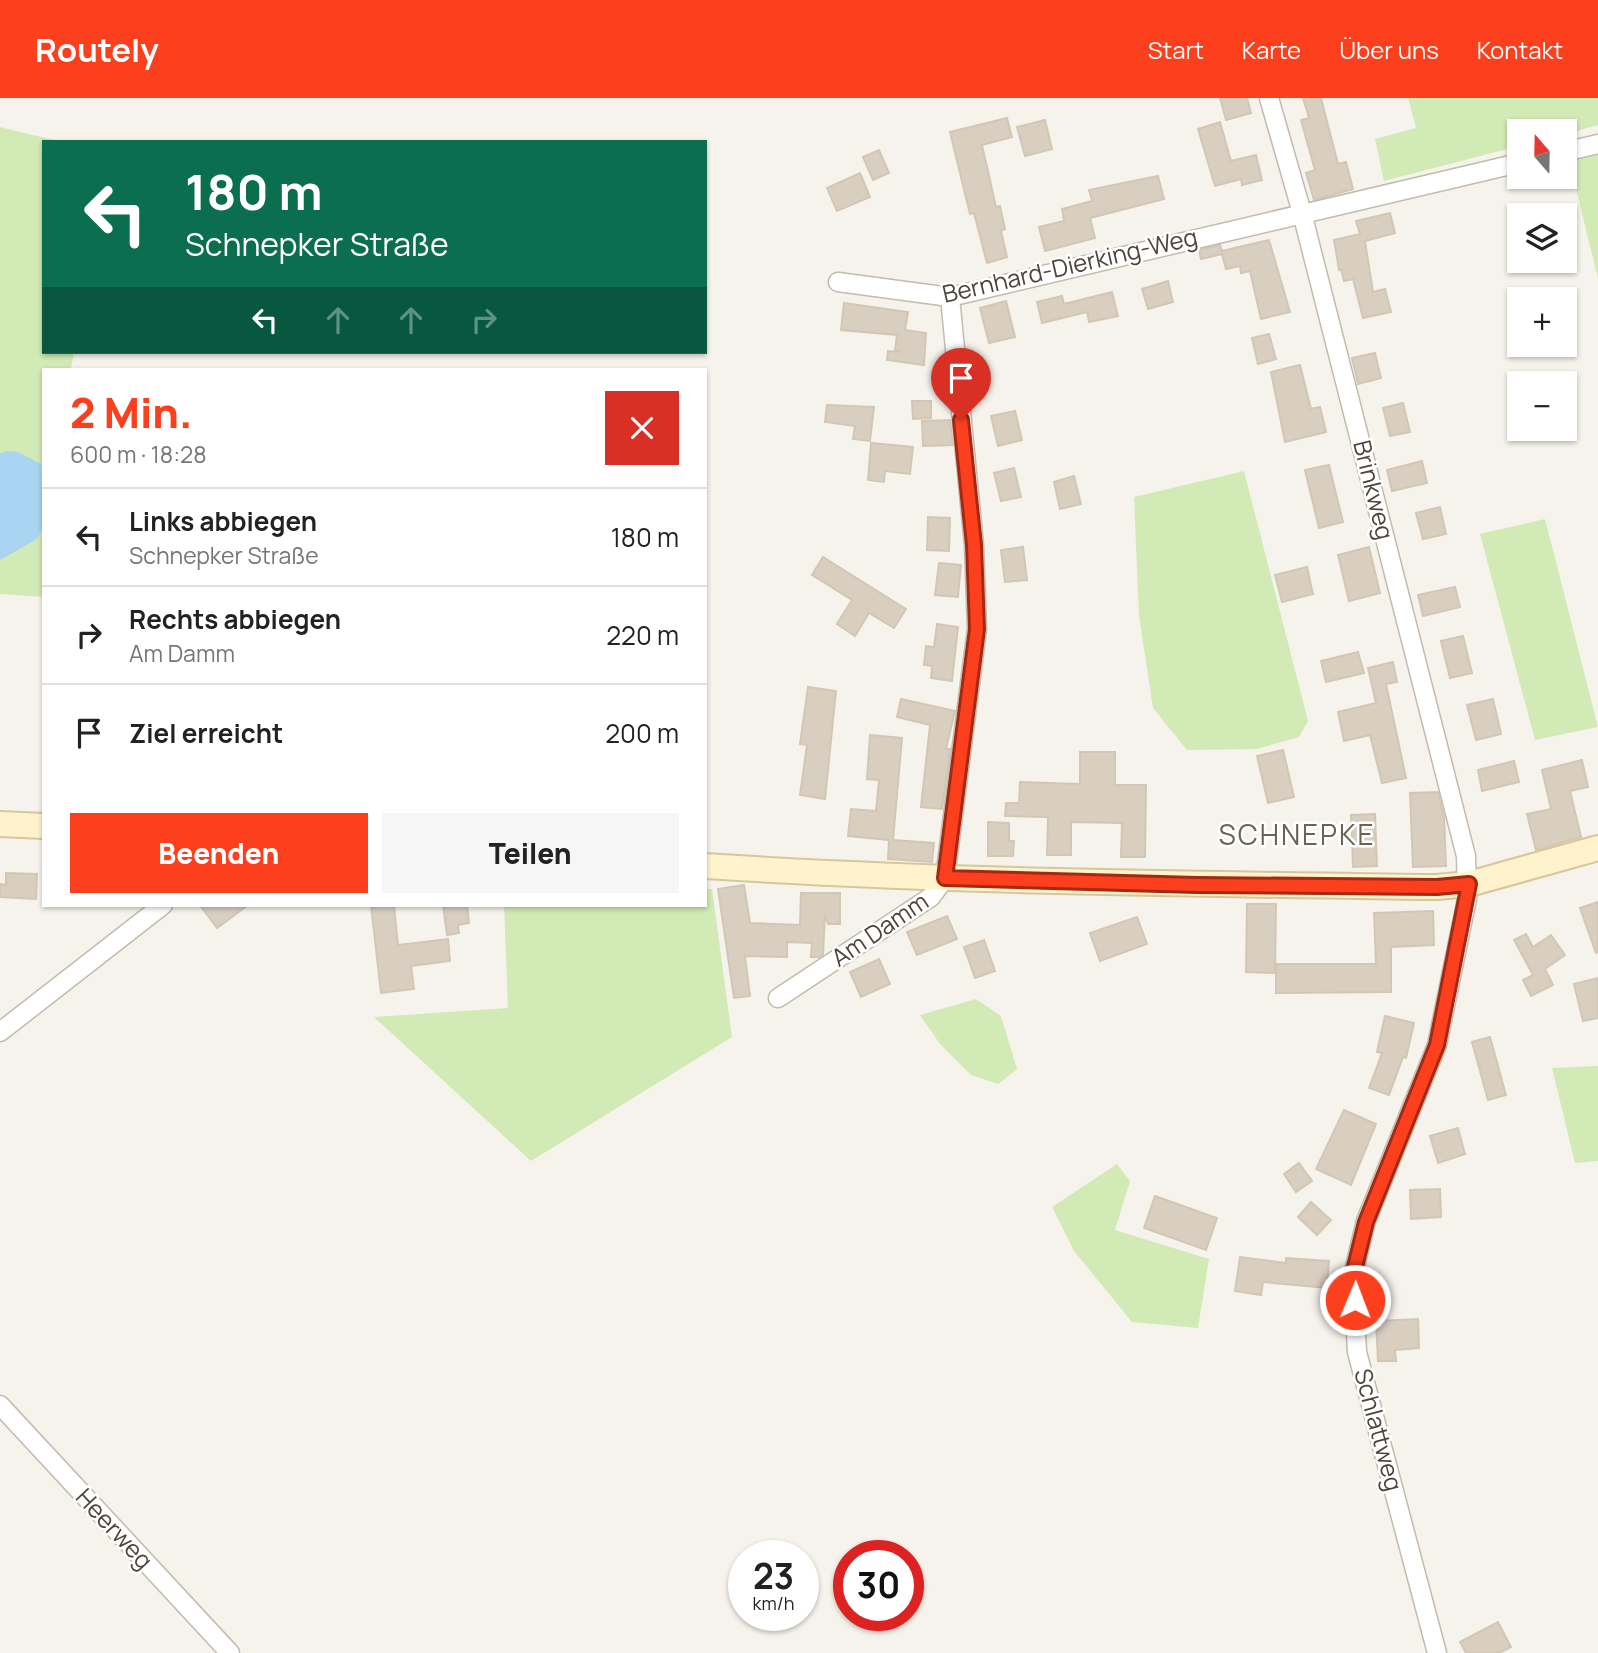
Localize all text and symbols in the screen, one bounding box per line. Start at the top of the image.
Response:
text: Routely [35,27,159,72]
text: Start [1148,33,1204,66]
text: Karte [1242,33,1301,66]
text: Über uns [1339,33,1439,66]
text: Kontakt [1477,33,1563,66]
north arrow [1507,119,1577,189]
map controls [1507,119,1577,441]
text: 180 m [185,158,323,225]
icon: left [70,168,161,259]
button: layers [1507,203,1577,273]
street label: Bernhard-Dierking-Weg [939,219,1200,310]
text: Schnepker Straße [185,222,449,266]
button: + [1507,287,1577,357]
icon: left [246,301,284,339]
icon: ahead [319,301,357,339]
icon: ahead [392,301,430,339]
icon: right [465,301,503,339]
pin [931,348,991,420]
icon: arrive [942,359,980,397]
button: − [1507,371,1577,441]
text: 2 Min. [70,383,192,441]
button: close [605,391,679,465]
street label: Brinkweg [1346,436,1403,543]
text: 600 m · 18:28 [70,438,207,470]
text: Links abbiegen [129,503,317,539]
icon: left [70,518,108,556]
text: 180 m [611,519,679,555]
text: Schnepker Straße [129,539,319,571]
text: Rechts abbiegen [129,601,341,637]
icon: right [70,616,108,654]
text: 220 m [606,617,679,653]
text: Am Damm [129,637,235,669]
icon: arrive [70,714,108,752]
text: Ziel erreicht [129,715,283,751]
text: 200 m [605,715,679,751]
button: Beenden [70,813,368,893]
button: Teilen [382,813,679,893]
district label: SCHNEPKE [1218,815,1376,853]
street label: Am Damm [824,884,934,973]
position arrow [1318,1263,1392,1337]
street label: Schlattweg [1347,1365,1412,1494]
street label: Heerweg [69,1480,161,1576]
speed limit sign: 30 [833,1540,924,1631]
text: 23 [753,1552,794,1600]
text: km/h [753,1591,794,1615]

